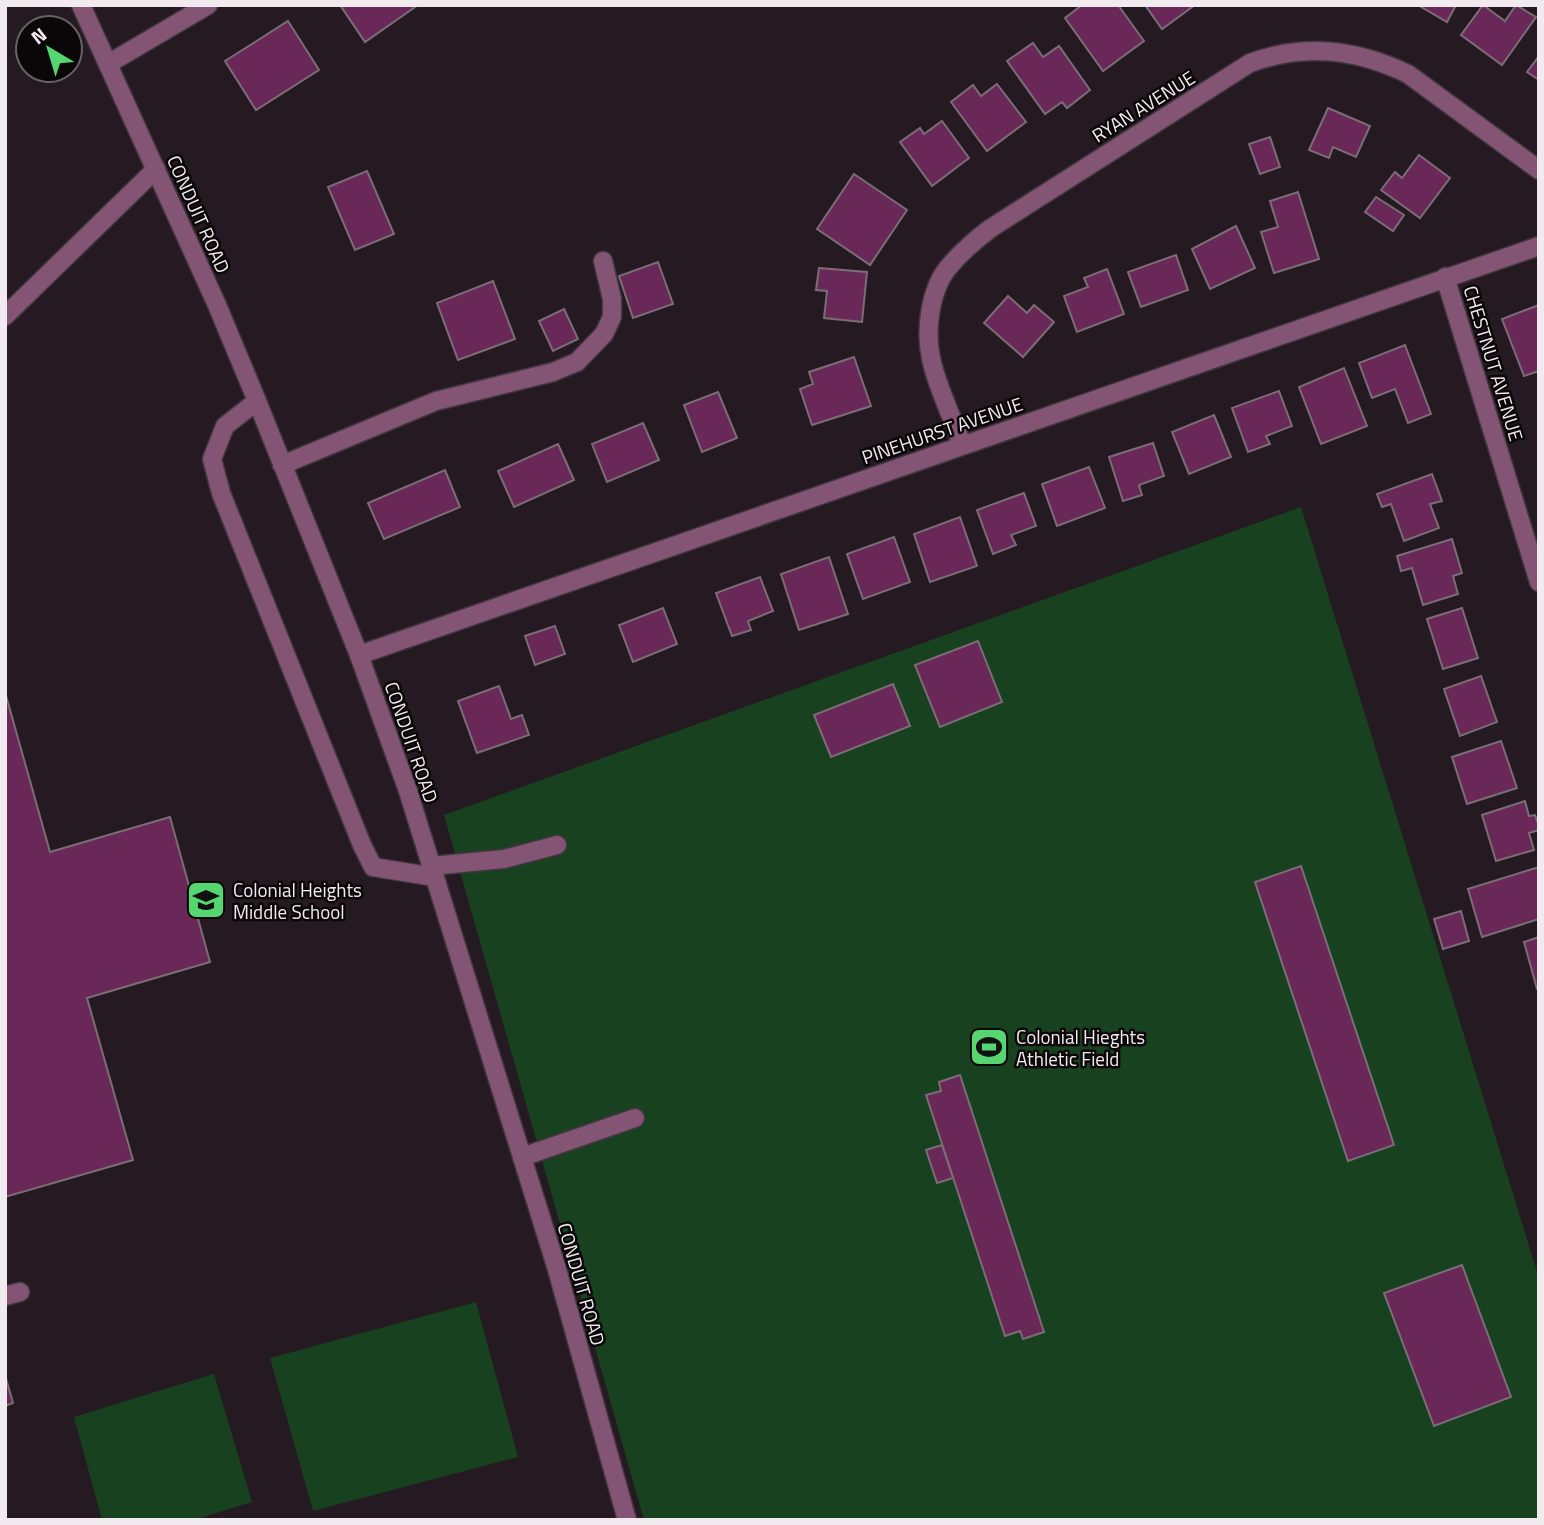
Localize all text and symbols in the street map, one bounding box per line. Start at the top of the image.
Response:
north arrow [14,14,84,84]
text: N [24,20,52,51]
street label: RYAN AVENUE [1086,63,1200,149]
street label: CONDUIT ROAD [160,150,238,278]
street label: CHESTNUT AVENUE [1457,282,1531,444]
street label: PINEHURST AVENUE [858,389,1026,471]
street label: CONDUIT ROAD [378,677,446,807]
place label: Colonial Heights Middle School [233,875,362,926]
school or university icon: Colonial Heights Middle School [185,879,227,921]
place label: Colonial Hieghts Athletic Field [1016,1022,1145,1073]
sports icon: Colonial Hieghts Athletic Field [968,1026,1010,1068]
street label: CONDUIT ROAD [551,1219,613,1349]

